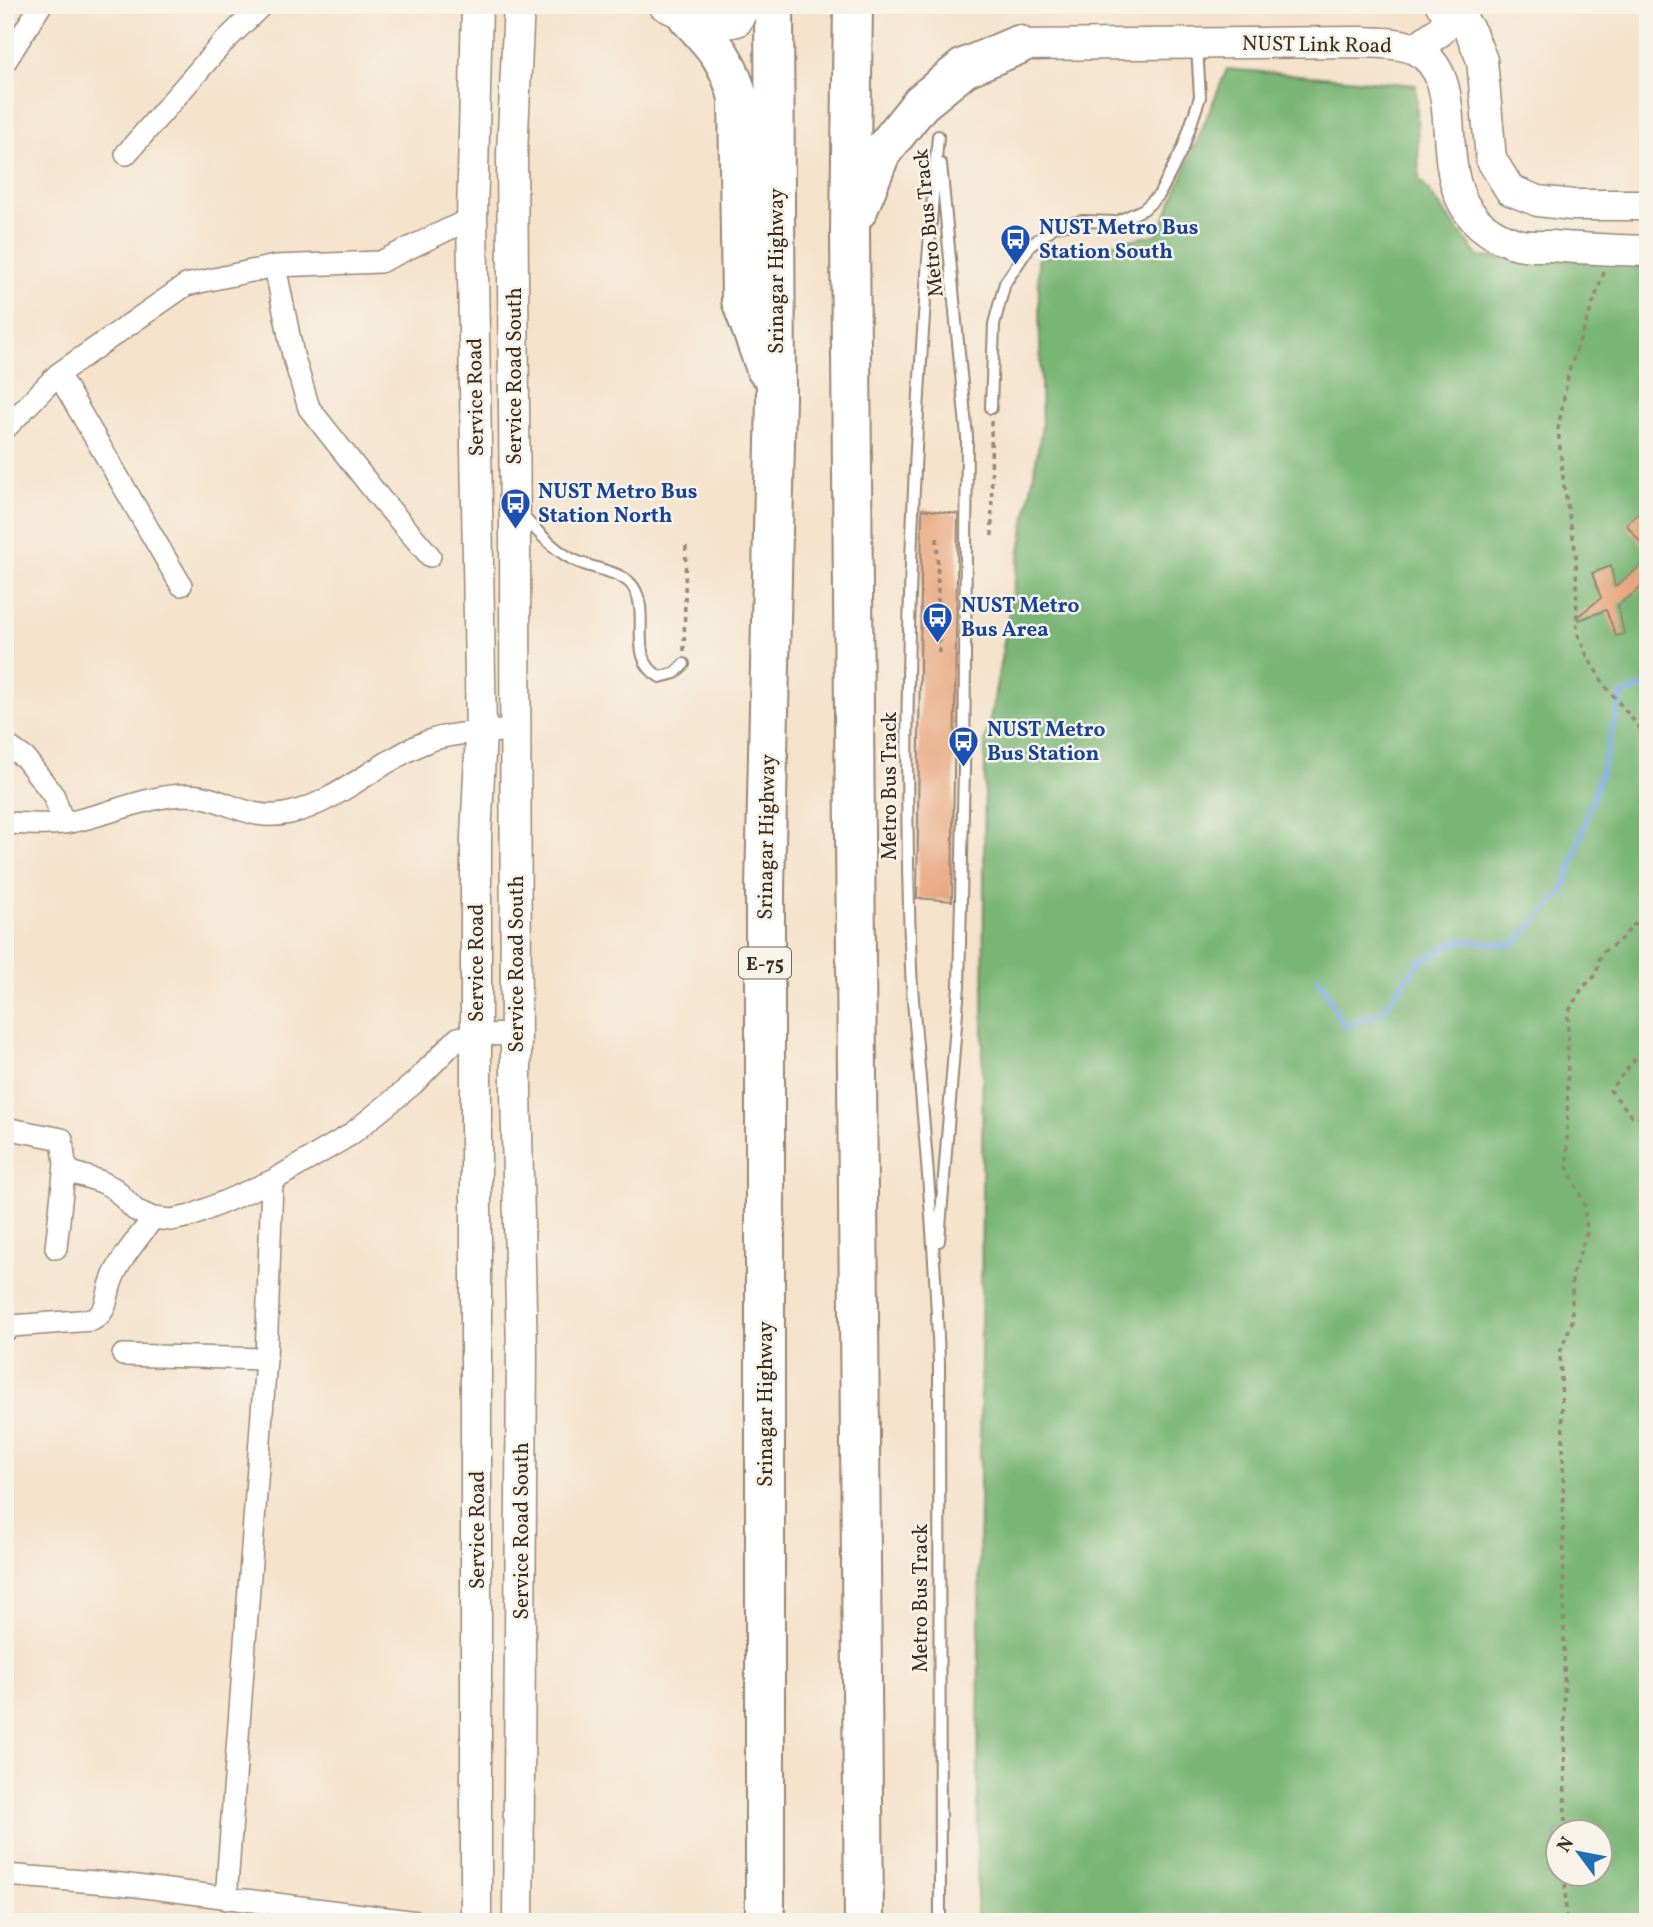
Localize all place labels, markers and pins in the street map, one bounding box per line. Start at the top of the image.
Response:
place label: NUST Metro Bus Station South [1039,214,1198,267]
bus stop icon: NUST Metro Bus Station South [999,222,1033,266]
place label: NUST Metro Bus Station North [538,478,697,531]
bus stop icon: NUST Metro Bus Station North [498,486,532,530]
place label: NUST Metro Bus Area [961,592,1080,645]
bus stop icon: NUST Metro Bus Area [921,600,955,644]
place label: NUST Metro Bus Station [987,716,1106,769]
bus stop icon: NUST Metro Bus Station [947,724,981,768]

